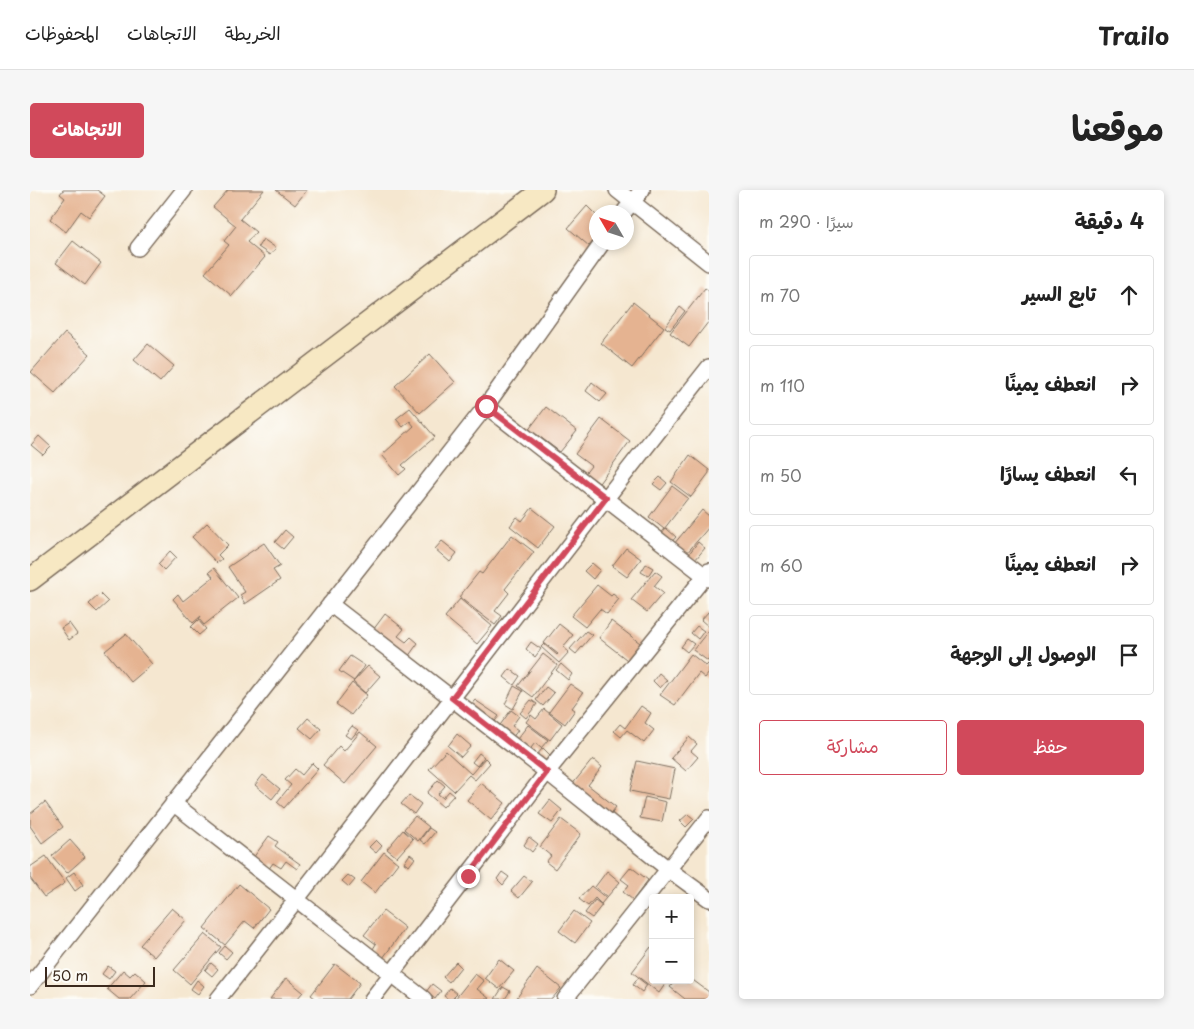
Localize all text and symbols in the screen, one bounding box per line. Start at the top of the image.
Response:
text: Trailo [1098,17,1169,53]
text: المحفوظات [25,19,99,46]
text: الاتجاهات [127,19,197,46]
text: الخريطة [225,19,281,46]
text: موقعنا [1071,100,1164,153]
button: الاتجاهات [30,103,144,158]
text: 4 دقيقة [1075,204,1144,236]
north arrow [589,205,634,250]
text: سيرًا · 290 m [759,209,854,233]
text: تابع السير [1022,279,1096,307]
icon: ahead [1115,281,1143,309]
text: 70 m [760,283,800,307]
text: انعطف يمينًا [1005,369,1096,397]
icon: right [1115,371,1143,399]
text: 110 m [760,373,805,397]
route start [475,395,498,418]
text: انعطف يسارًا [1000,459,1096,487]
icon: left [1115,461,1143,489]
text: 50 m [760,463,802,487]
text: انعطف يمينًا [1005,549,1096,577]
icon: right [1115,551,1143,579]
text: 60 m [760,553,803,577]
text: الوصول إلى الوجهة [950,639,1096,667]
icon: arrive [1115,641,1143,669]
button: مشاركة [759,720,947,775]
button: حفظ [957,720,1144,775]
route end [457,865,480,888]
map controls [649,894,694,984]
button: + [649,894,694,939]
button: − [649,939,694,984]
scale bar [45,964,155,987]
text: 50 m [52,965,88,986]

